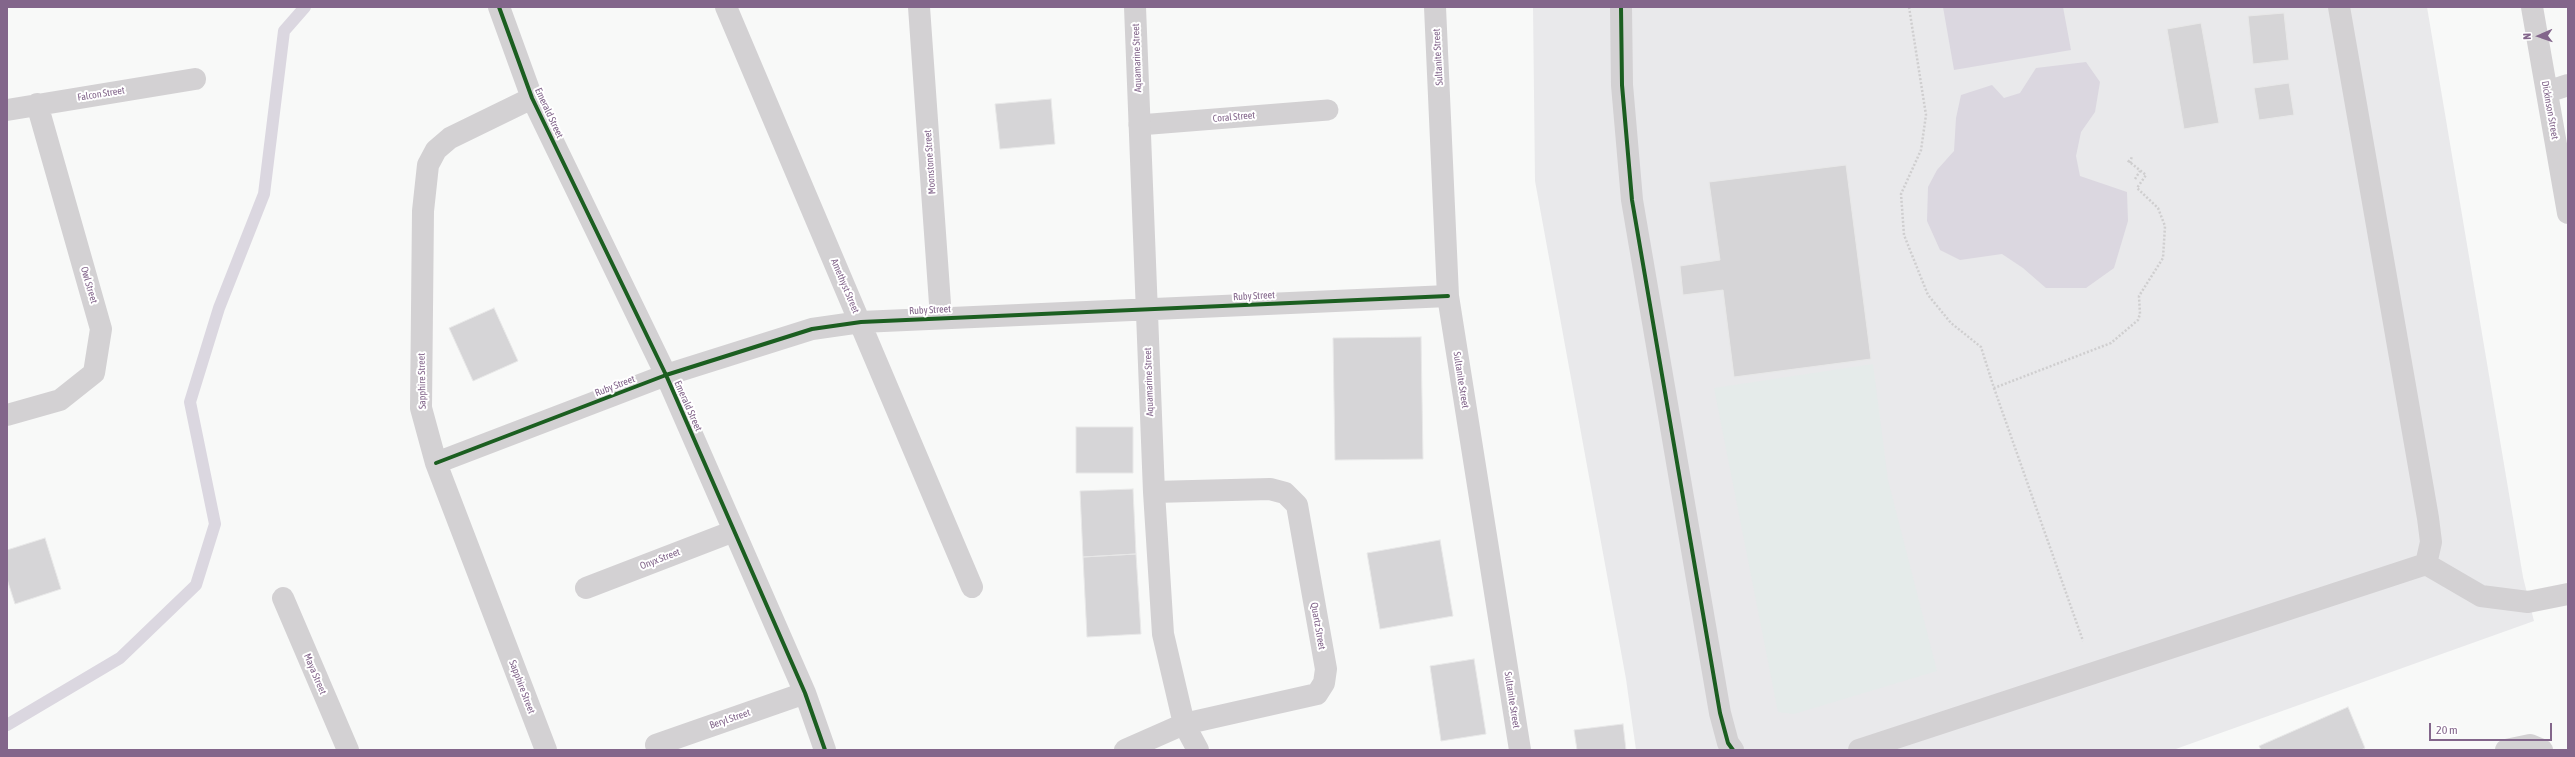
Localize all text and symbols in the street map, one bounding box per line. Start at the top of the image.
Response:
north arrow [2519,16,2559,56]
street label: Aquamarine Street [1130,23,1144,93]
street label: Sultanite Street [1431,28,1445,86]
text: N [2521,33,2533,40]
street label: Dickinson Street [2539,80,2561,140]
street label: Falcon Street [77,84,125,104]
street label: Emerald Street [532,86,566,140]
street label: Coral Street [1212,109,1256,125]
street label: Moonstone Street [922,129,938,195]
street label: Amethyst Street [828,257,862,315]
street label: Owl Street [78,265,100,305]
street label: Ruby Street [1233,289,1275,303]
street label: Ruby Street [909,303,951,317]
street label: Aquamarine Street [1142,347,1156,417]
street label: Sultanite Street [1451,351,1471,409]
street label: Sapphire Street [416,353,428,409]
street label: Ruby Street [593,373,637,399]
street label: Emerald Street [672,379,704,433]
street label: Onyx Street [638,546,682,572]
street label: Quartz Street [1308,601,1328,651]
street label: Maya Street [301,652,329,696]
street label: Sapphire Street [506,659,538,715]
street label: Sultanite Street [1502,671,1522,729]
street label: Beryl Street [708,706,752,732]
scale bar [2431,715,2554,741]
text: 20 m [2436,723,2458,737]

